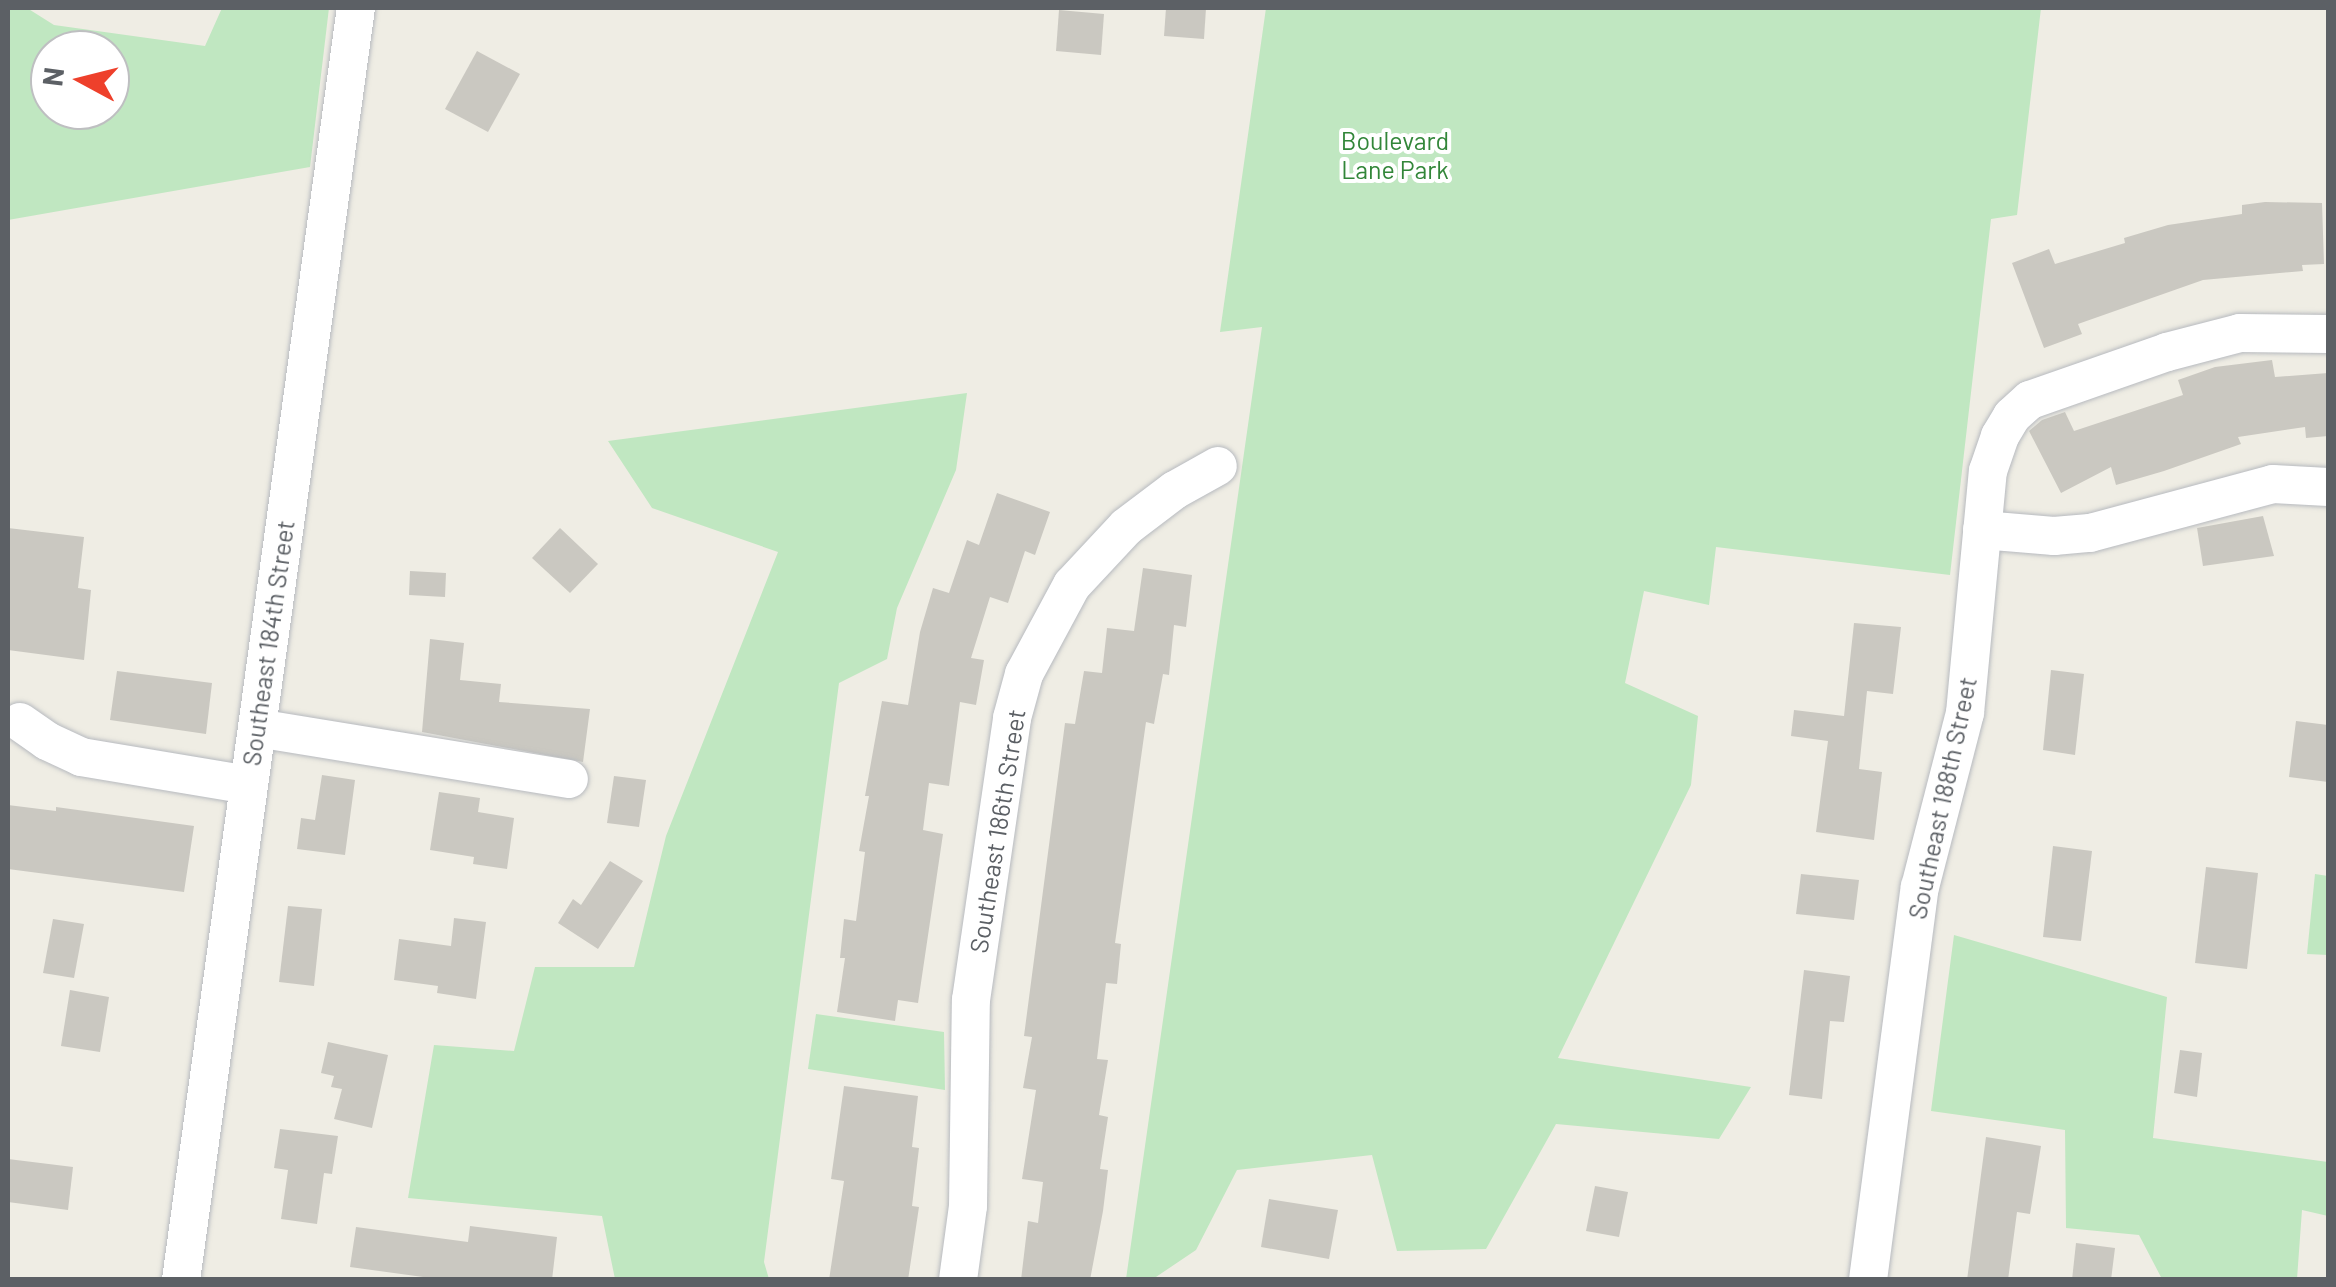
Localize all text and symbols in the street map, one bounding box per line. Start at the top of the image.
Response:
north arrow [30,30,130,130]
text: N [34,65,70,88]
park label: Boulevard Lane Park [1341,126,1449,185]
street label: Southeast 184th Street [236,518,300,768]
street label: Southeast 188th Street [1902,674,1982,922]
street label: Southeast 186th Street [963,707,1031,955]

